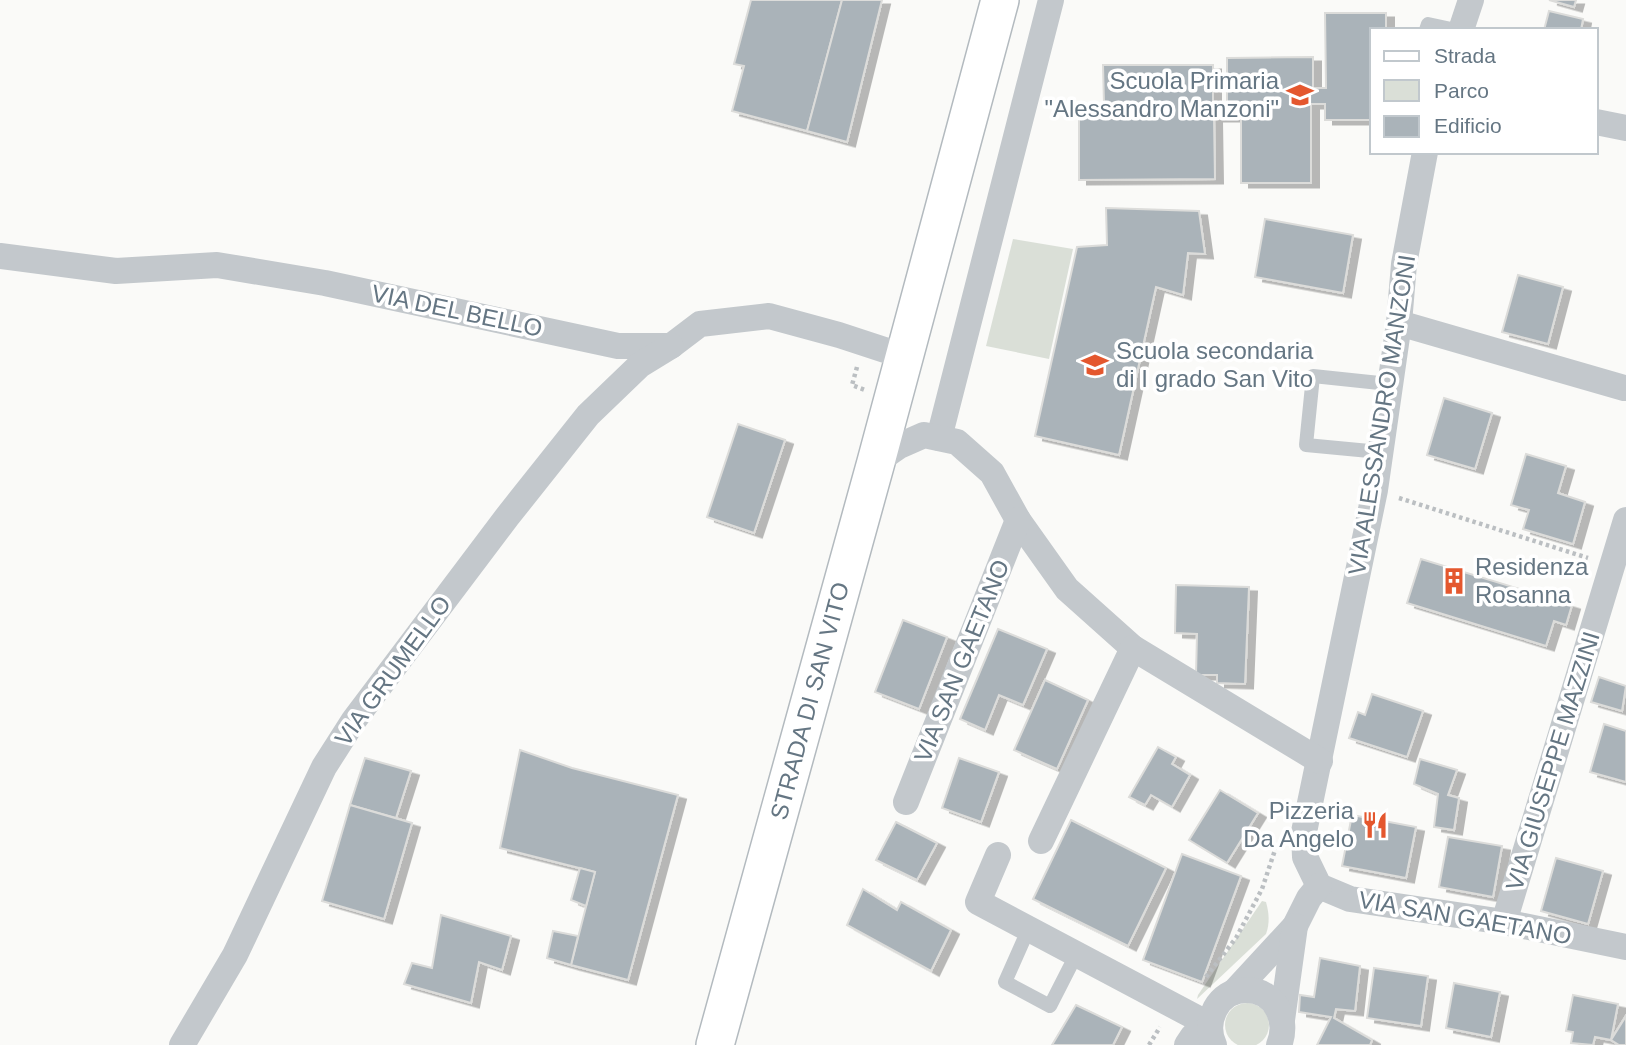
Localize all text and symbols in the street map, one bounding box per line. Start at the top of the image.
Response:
legend [1370,28,1598,154]
text: Strada [1434,44,1496,67]
place label: Scuola Primaria "Alessandro Manzoni" [1045,67,1280,122]
text: Parco [1434,79,1489,102]
school or university icon: Scuola Primaria "Alessandro Manzoni" [1285,80,1315,110]
text: Edificio [1434,114,1502,137]
street label: VIA ALESSANDRO MANZONI [1343,253,1420,577]
street label: VIA DEL BELLO [369,279,545,342]
place label: Scuola secondaria di I grado San Vito [1116,337,1314,392]
school or university icon: Scuola secondaria di I grado San Vito [1080,350,1110,380]
place label: Residenza Rosanna [1475,553,1589,608]
street label: VIA SAN GAETANO [909,556,1014,766]
building icon: Residenza Rosanna [1439,566,1469,596]
street label: STRADA DI SAN VITO [765,579,854,823]
street label: VIA GRUMELLO [329,590,456,751]
street label: VIA GIUSEPPE MAZZINI [1500,628,1605,894]
place label: Pizzeria Da Angelo [1243,797,1355,852]
restaurant icon: Pizzeria Da Angelo [1360,810,1390,840]
street label: VIA SAN GAETANO [1357,885,1574,950]

